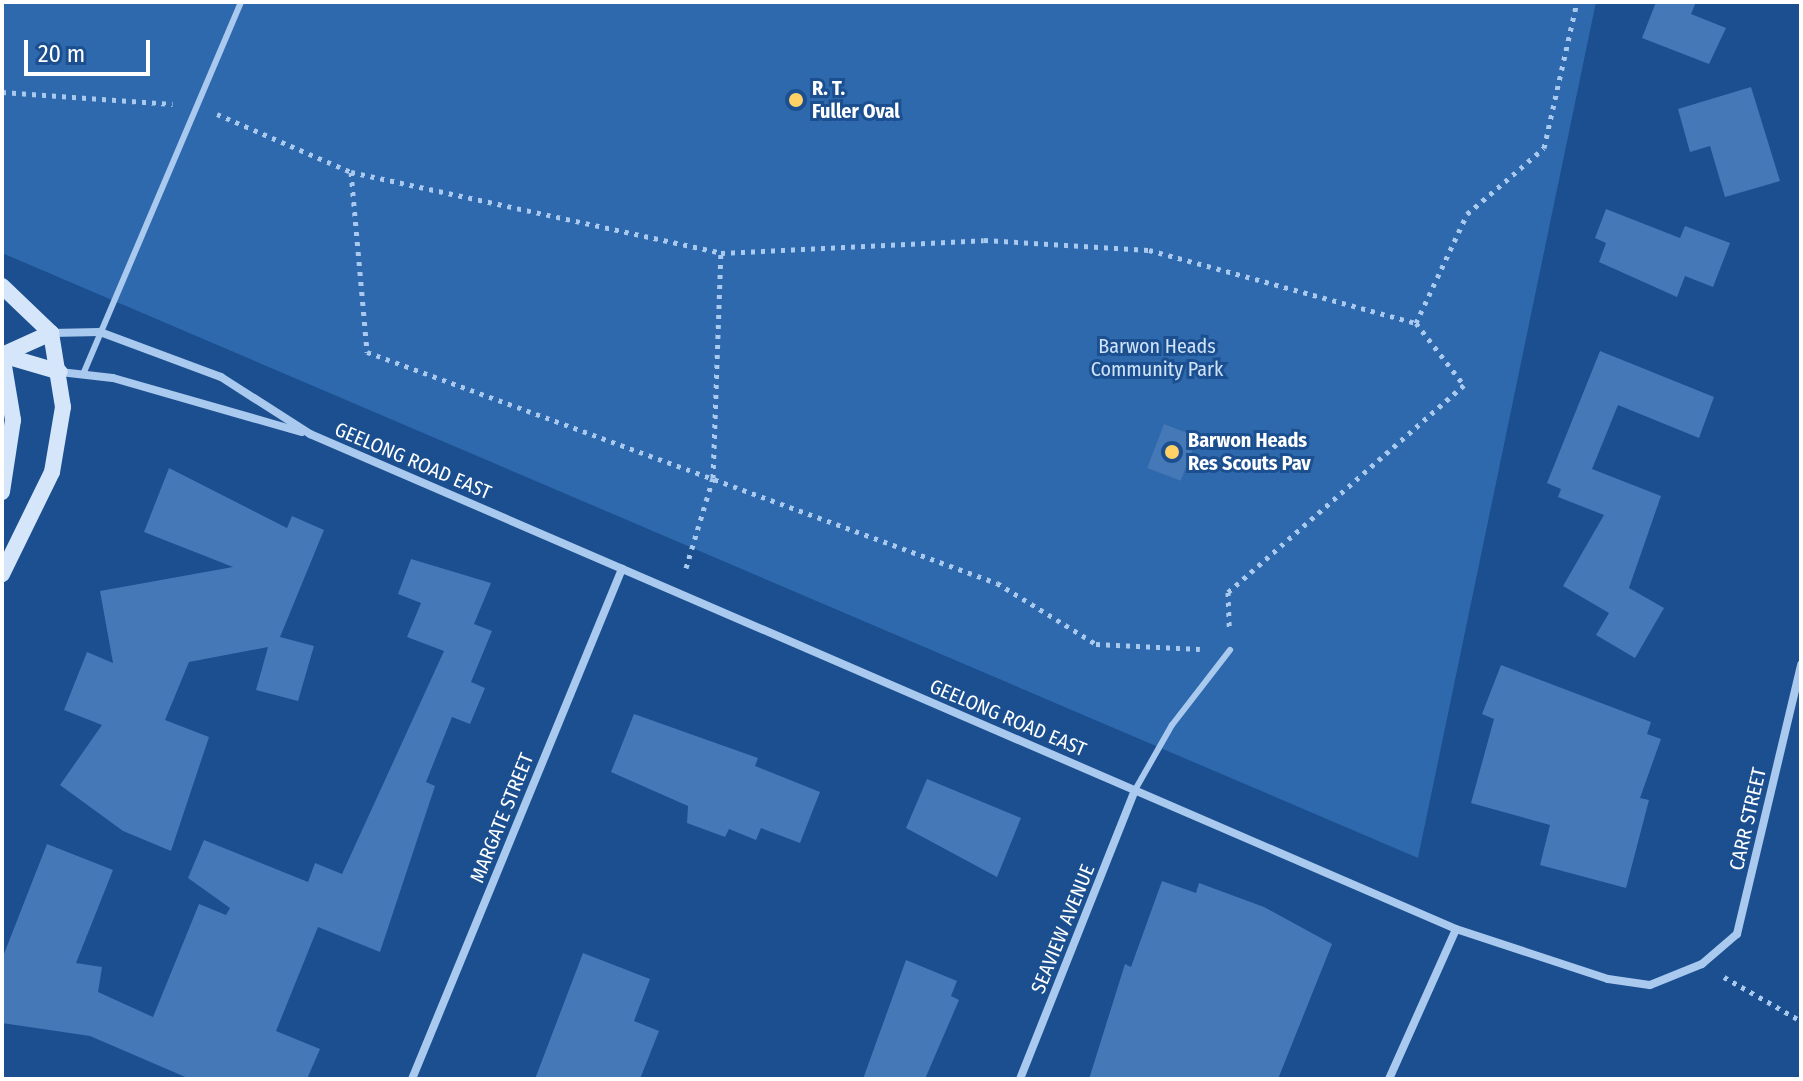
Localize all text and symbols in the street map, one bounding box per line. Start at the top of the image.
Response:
scale bar [28,24,154,74]
text: 20 m [38,40,85,68]
place label: R. T. Fuller Oval [812,76,900,123]
marker: R. T. Fuller Oval [787,91,805,109]
park label: Barwon Heads Community Park [1091,335,1223,382]
street label: GEELONG ROAD EAST [331,417,495,505]
place label: Barwon Heads Res Scouts Pav [1188,428,1311,475]
marker: Barwon Heads Res Scouts Pav [1163,443,1181,461]
street label: GEELONG ROAD EAST [926,674,1090,762]
street label: MARGATE STREET [465,750,539,886]
street label: CARR STREET [1725,765,1771,873]
street label: SEAVIEW AVENUE [1026,861,1100,997]

